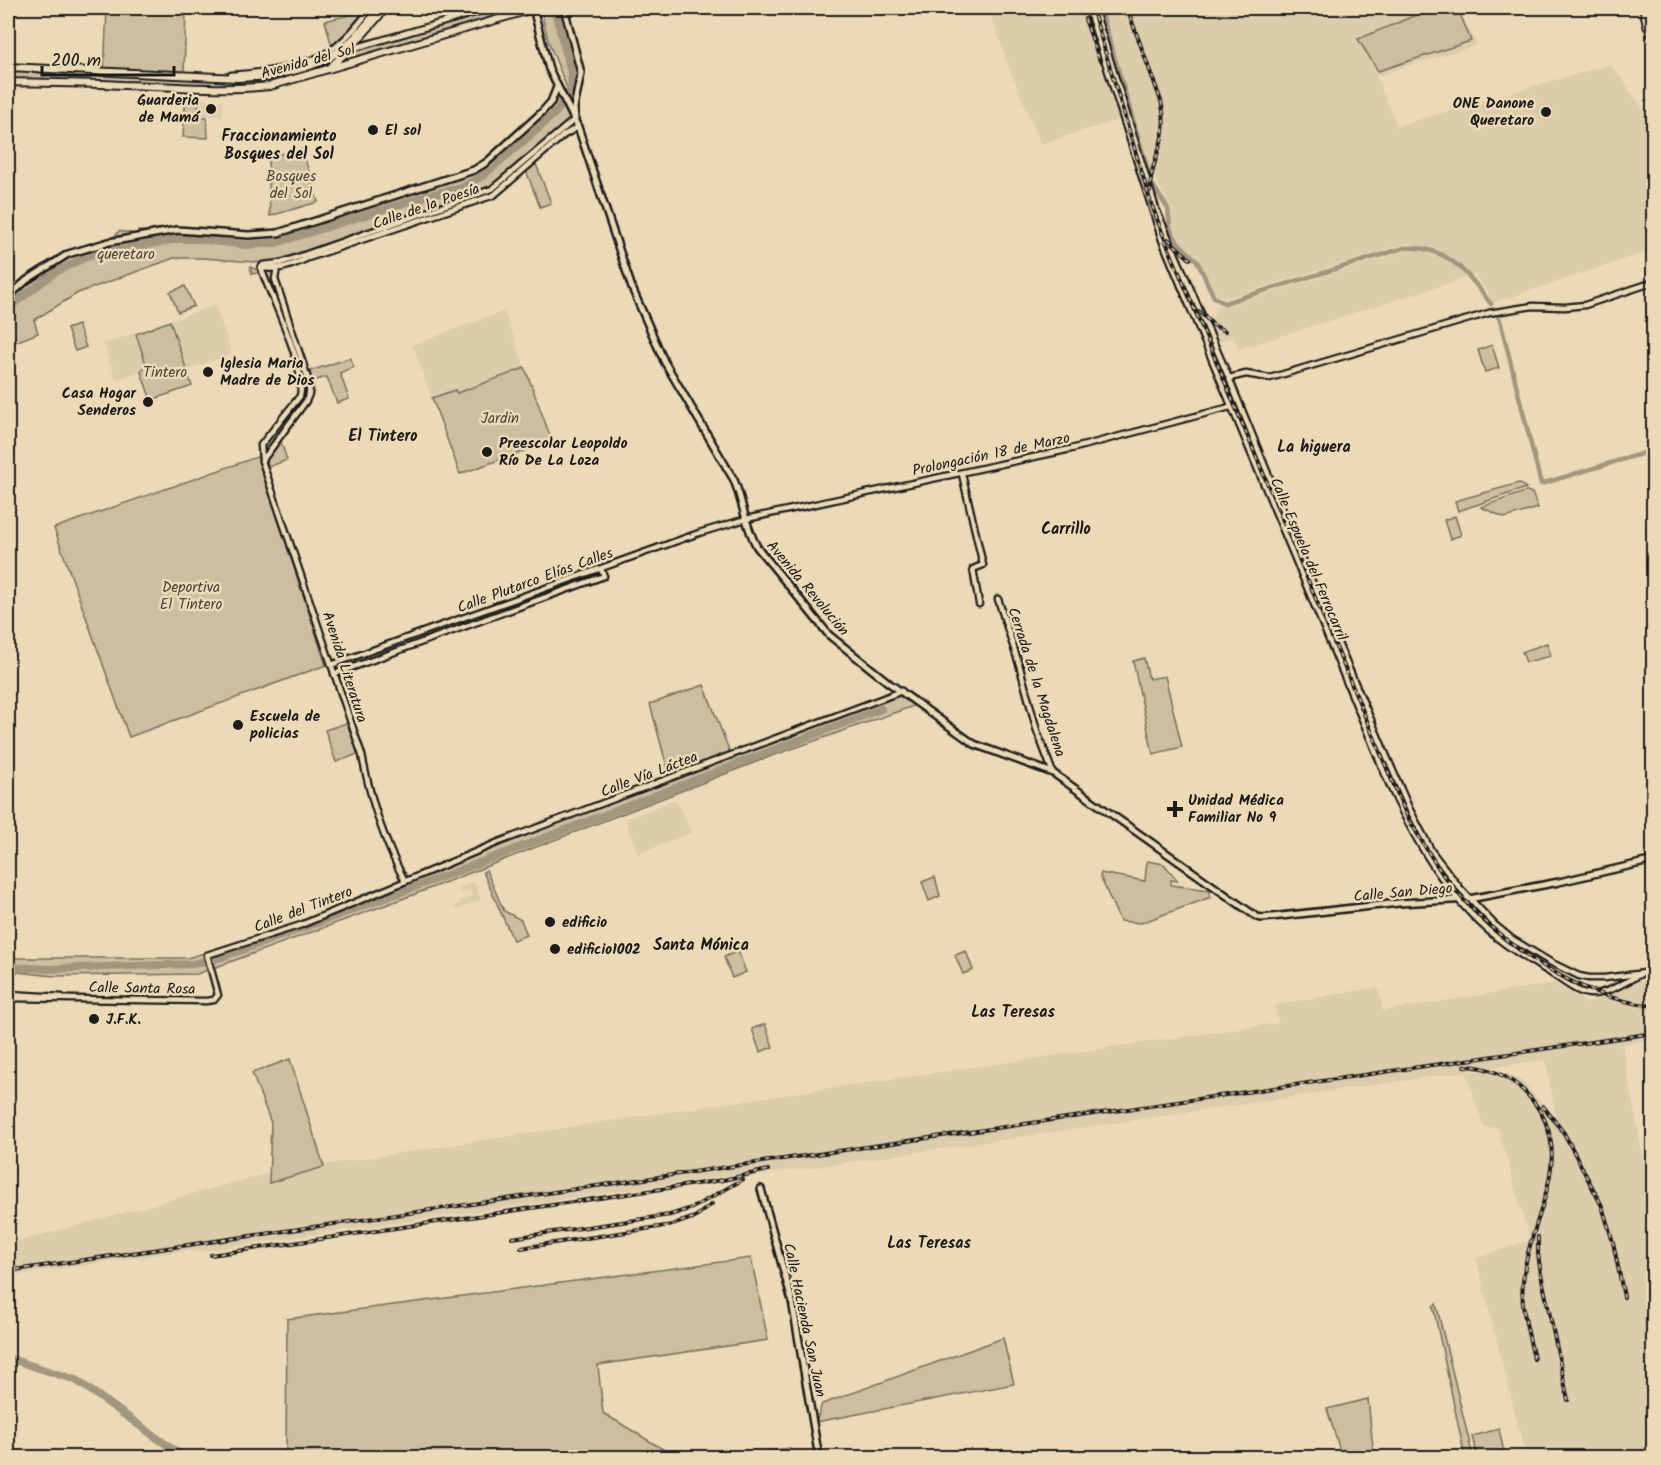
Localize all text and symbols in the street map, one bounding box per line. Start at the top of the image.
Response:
street label: Avenida del Sol [258,38,358,86]
scale bar [42,39,174,77]
text: 200 m [51,47,101,76]
place label: Guarderia de Mamá [137,89,201,130]
place label: ONE Danone Queretaro [1453,92,1535,133]
marker: Guarderia de Mamá [204,102,218,116]
marker: ONE Danone Queretaro [1539,105,1553,119]
place label: El sol [385,119,421,143]
marker: El sol [366,123,380,137]
district label: Fraccionamiento Bosques del Sol [221,124,337,167]
park label: Bosques del Sol [266,165,317,206]
street label: Calle de la Poesía [370,177,483,236]
park label: queretaro [97,243,155,267]
place label: Iglesia Maria Madre de Dios [220,352,315,393]
park label: Tintero [143,361,187,385]
marker: Iglesia Maria Madre de Dios [201,365,215,379]
place label: Casa Hogar Senderos [62,382,137,423]
marker: Casa Hogar Senderos [141,395,155,409]
park label: Jardin [481,407,519,431]
district label: El Tintero [348,424,418,449]
street label: Prolongación 18 de Marzo [910,426,1073,483]
place label: Preescolar Leopoldo Río De La Loza [499,432,628,473]
district label: La higuera [1277,435,1351,460]
marker: Preescolar Leopoldo Río De La Loza [480,445,494,459]
street label: Calle Espuela del Ferrocarril [1263,474,1353,645]
district label: Carrillo [1041,517,1091,542]
street label: Avenida Revolución [760,535,855,642]
street label: Calle Plutarco Elías Calles [454,541,617,620]
park label: Deportiva El Tintero [160,576,222,617]
street label: Cerrada de la Magdalena [1001,604,1072,760]
street label: Avenida Literatura [315,609,373,726]
place label: Escuela de policias [249,705,321,746]
marker: Escuela de policias [231,718,245,732]
street label: Calle Vía Láctea [597,745,701,804]
place label: Unidad Médica Familiar No 9 [1188,789,1284,830]
marker: Unidad Médica Familiar No 9 [1166,800,1184,818]
street label: Calle San Diego [1353,877,1454,909]
street label: Calle del Tintero [251,880,356,940]
place label: edificio [562,911,607,935]
marker: edificio [543,915,557,929]
district label: Santa Mónica [653,933,749,958]
place label: edificio1002 [567,938,641,962]
marker: edificio1002 [548,942,562,956]
street label: Calle Santa Rosa [88,976,196,1002]
district label: Las Teresas [971,1000,1055,1025]
place label: J.F.K. [106,1008,141,1032]
marker: J.F.K. [87,1012,101,1026]
district label: Las Teresas [887,1231,971,1256]
street label: Calle Hacienda San Juan [776,1241,832,1400]

